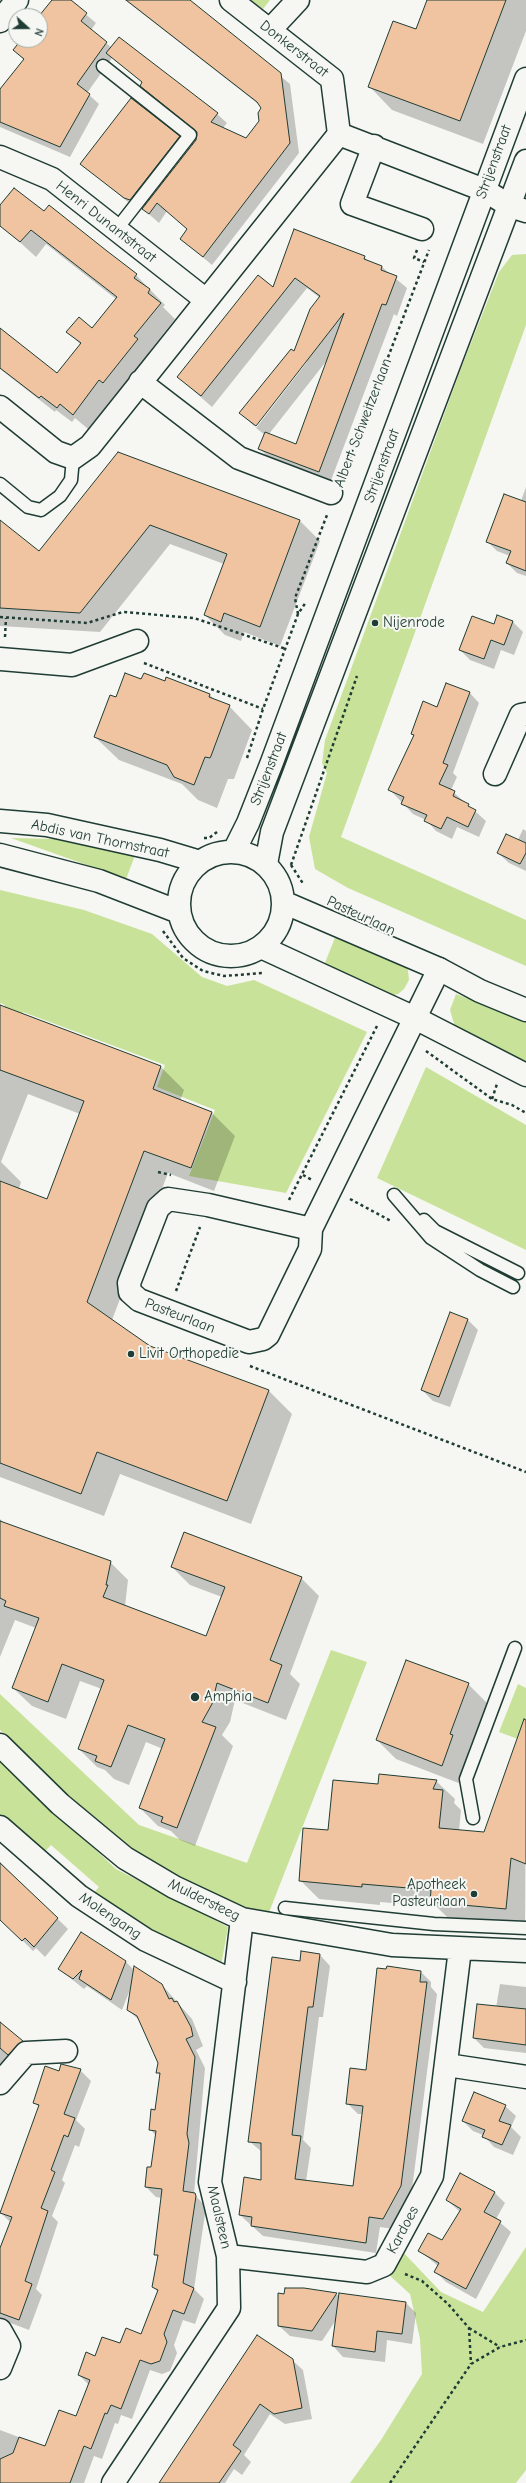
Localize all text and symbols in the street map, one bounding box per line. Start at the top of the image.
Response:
north arrow [8,8,48,48]
street label: Donkerstraat [256,17,332,81]
text: N [31,26,46,38]
street label: Strijenstraat [472,123,516,201]
street label: Henri Dunantstraat [52,177,160,267]
street label: Albert Schweitzerlaan [330,356,396,490]
street label: Strijenstraat [360,427,404,505]
place label: Nijenrode [383,614,445,632]
marker: Nijenrode [370,618,380,628]
street label: Strijenstraat [247,730,291,808]
street label: Abdis van Thornstraat [29,816,171,862]
street label: Pasteurlaan [324,892,398,940]
street label: Pasteurlaan [142,1294,218,1338]
place label: Livit Orthopedie [139,1345,239,1363]
marker: Livit Orthopedie [126,1349,136,1359]
place label: Amphia [204,1688,252,1706]
marker: Amphia [189,1691,201,1703]
street label: Muldersteeg [165,1875,243,1925]
place label: Apotheek Pasteurlaan [392,1876,466,1911]
street label: Molengang [75,1889,145,1943]
marker: Apotheek Pasteurlaan [469,1889,479,1899]
street label: Maalsteen [203,2183,235,2251]
street label: Kardoes [383,2203,423,2257]

